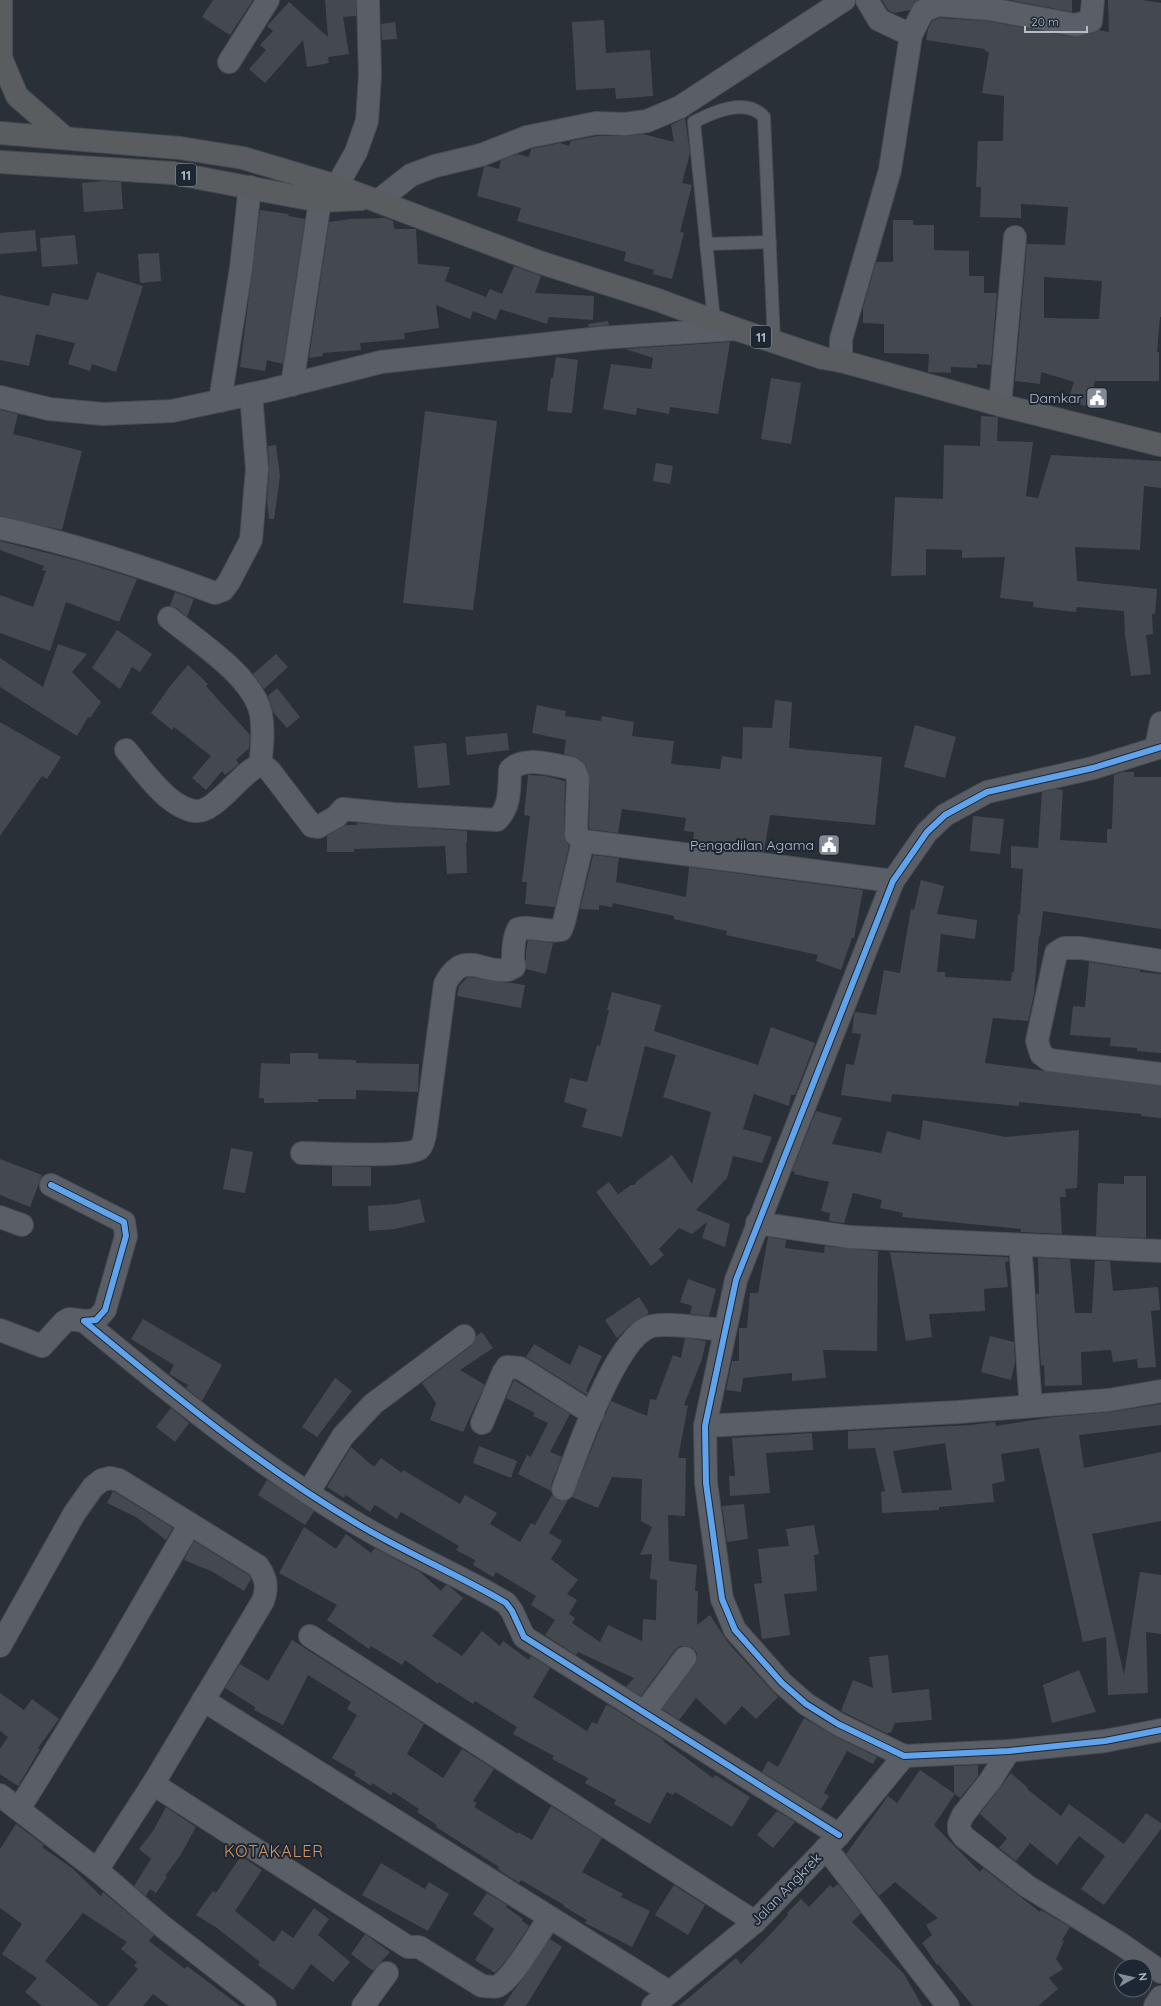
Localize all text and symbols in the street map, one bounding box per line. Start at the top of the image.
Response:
scale bar [1025,8,1087,34]
text: 20 m [1031,14,1059,29]
road number: 11 [176,164,196,186]
road number: 11 [751,326,771,348]
public building icon: Damkar [1084,385,1110,411]
place label: Damkar [1029,389,1083,407]
public building icon: Pengadilan Agama [816,832,842,858]
place label: Pengadilan Agama [690,836,814,854]
district label: KOTAKALER [224,1841,324,1861]
street label: Jalan Angkrek [747,1849,825,1929]
north arrow [1113,1958,1153,1998]
text: N [1135,1972,1150,1982]

